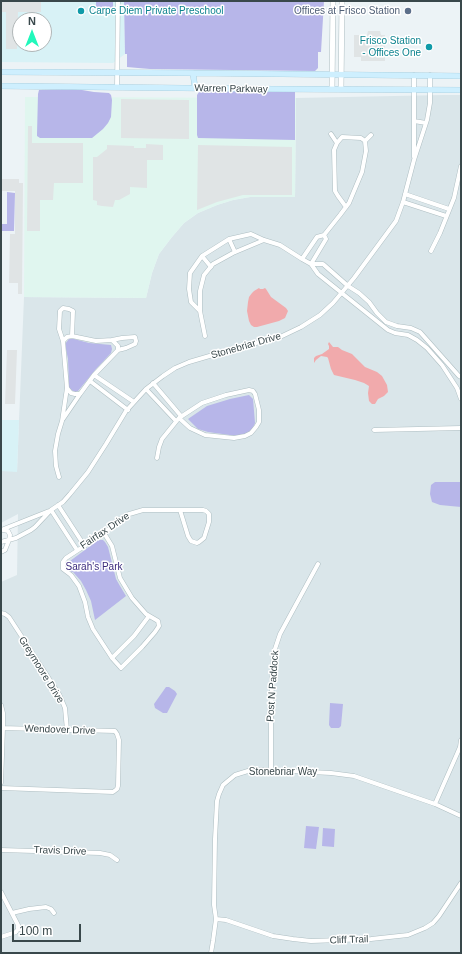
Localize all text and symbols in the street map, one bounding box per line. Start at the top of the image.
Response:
place label: Carpe Diem Private Preschool [89,5,223,17]
place label: Offices at Frisco Station [294,5,400,17]
marker: Carpe Diem Private Preschool [76,6,86,16]
marker: Offices at Frisco Station [403,6,413,16]
north arrow [12,12,52,52]
text: N [28,15,36,27]
place label: Frisco Station - Offices One [360,35,421,58]
marker: Frisco Station - Offices One [424,42,434,52]
street label: Warren Parkway [194,82,268,96]
street label: Stonebriar Drive [210,330,282,362]
street label: Fairfax Drive [78,510,132,552]
park label: Sarah's Park [66,561,122,573]
street label: Greymoore Drive [16,635,66,705]
street label: Post N Paddock [265,650,281,722]
street label: Wendover Drive [24,723,96,737]
street label: Stonebriar Way [249,766,317,778]
street label: Travis Drive [33,844,87,858]
scale bar [14,916,83,942]
text: 100 m [19,924,52,938]
street label: Cliff Trail [329,933,369,947]

